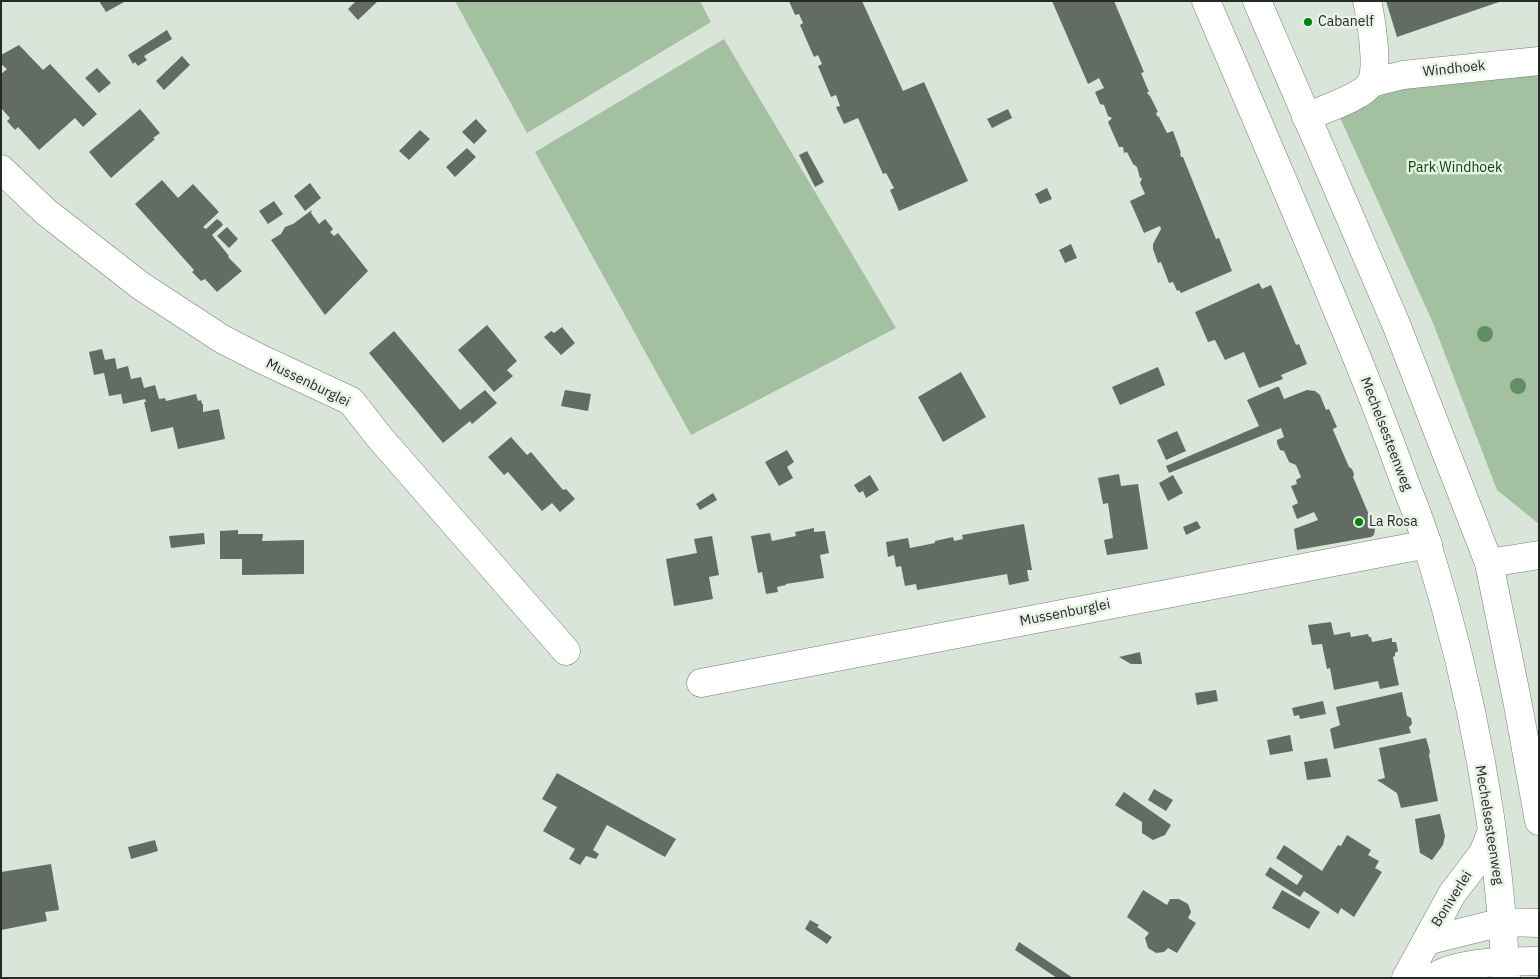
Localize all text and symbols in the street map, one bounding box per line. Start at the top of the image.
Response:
place label: Cabanelf [1318,14,1374,30]
marker: Cabanelf [1302,16,1314,28]
street label: Windhoek [1422,57,1486,81]
park label: Park Windhoek [1408,160,1502,176]
street label: Mussenburglei [263,355,353,411]
street label: Mechelsesteenweg [1357,375,1415,493]
place label: La Rosa [1369,514,1418,530]
marker: La Rosa [1353,516,1365,528]
street label: Mussenburglei [1018,596,1112,630]
street label: Mechelsesteenweg [1471,764,1507,886]
street label: Boniverlei [1428,868,1476,930]

